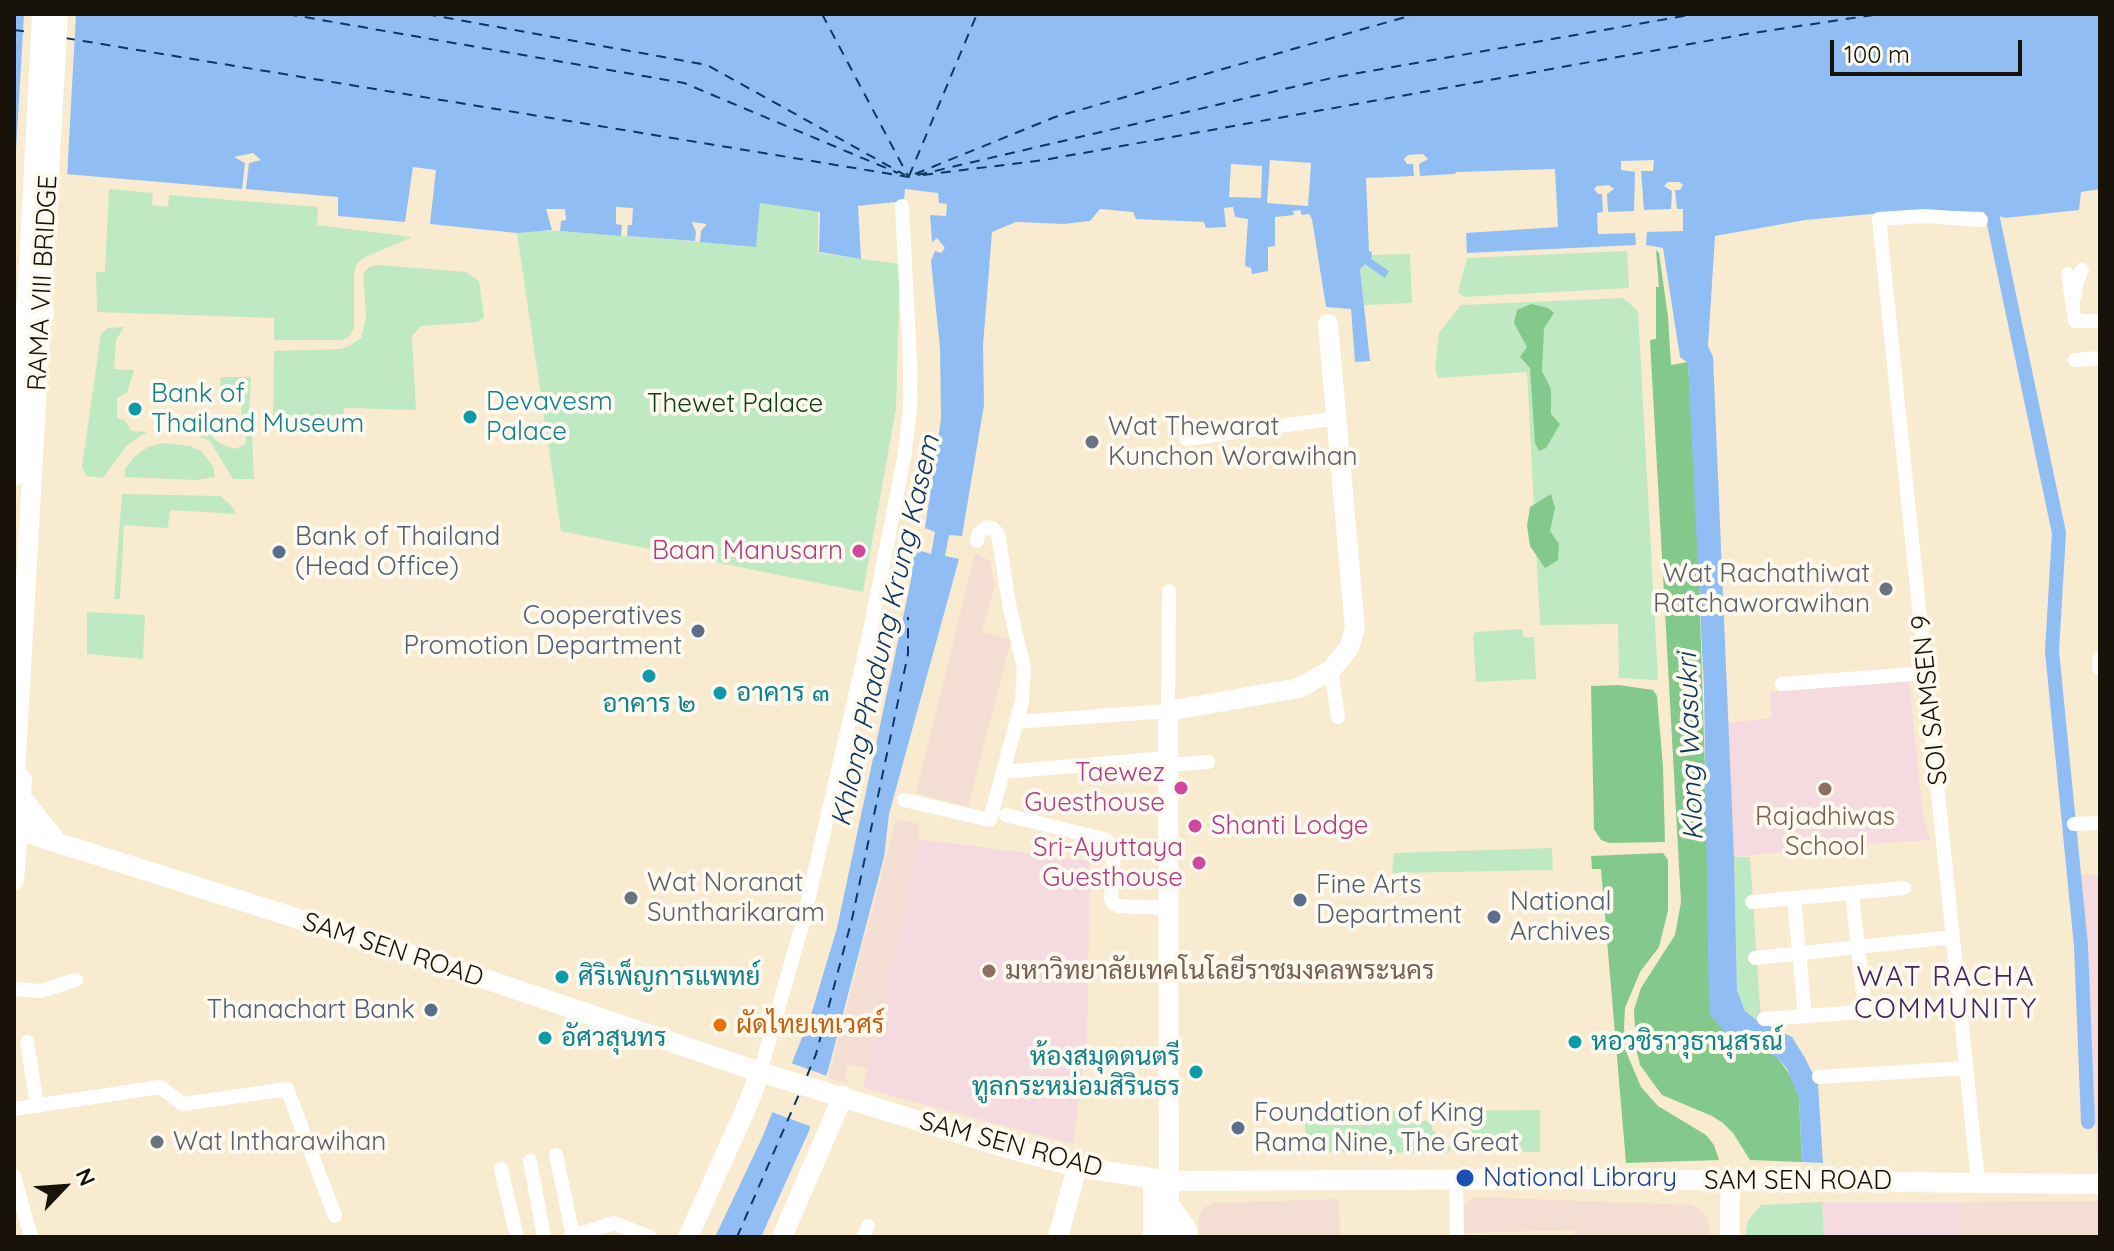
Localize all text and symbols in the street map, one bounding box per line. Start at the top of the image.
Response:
scale bar [1834,24,2026,74]
text: 100 m [1844,39,1910,69]
street label: RAMA VIII BRIDGE [22,174,64,392]
place label: Bank of Thailand Museum [151,378,364,440]
place label: Devavesm Palace [486,386,613,448]
park label: Thewet Palace [647,388,823,420]
marker: Bank of Thailand Museum [126,400,144,418]
marker: Devavesm Palace [461,408,479,426]
place label: Wat Thewarat Kunchon Worawihan [1108,411,1358,472]
water label: Khlong Phadung Krung Kasem [825,432,947,830]
marker: Wat Thewarat Kunchon Worawihan [1083,433,1101,451]
place label: Bank of Thailand (Head Office) [295,521,500,582]
place label: Baan Manusarn [652,535,843,567]
marker: Baan Manusarn [850,542,868,560]
marker: Bank of Thailand (Head Office) [270,543,288,561]
place label: Wat Rachathiwat Ratchaworawihan [1653,558,1870,620]
marker: Wat Rachathiwat Ratchaworawihan [1877,580,1895,598]
place label: Cooperatives Promotion Department [404,600,682,662]
street label: SOI SAMSEN 9 [1906,613,1954,787]
marker: Cooperatives Promotion Department [689,622,707,640]
water label: Klong Wasukri [1671,653,1711,841]
marker: อาคาร ๒ [640,667,658,685]
place label: อาคาร ๓ [736,677,830,709]
marker: อาคาร ๓ [711,684,729,702]
place label: อาคาร ๒ [602,688,696,720]
place label: Taewez Guesthouse [1024,757,1165,818]
marker: Taewez Guesthouse [1172,779,1190,797]
marker: Rajadhiwas School [1816,780,1834,798]
place label: Rajadhiwas School [1755,801,1895,862]
place label: Shanti Lodge [1211,810,1368,842]
marker: Shanti Lodge [1186,817,1204,835]
place label: Sri-Ayuttaya Guesthouse [1033,832,1183,894]
marker: Sri-Ayuttaya Guesthouse [1190,854,1208,872]
place label: Wat Noranat Suntharikaram [647,867,825,928]
place label: Fine Arts Department [1316,869,1462,930]
place label: National Archives [1510,886,1612,948]
marker: Wat Noranat Suntharikaram [622,889,640,907]
marker: Fine Arts Department [1291,891,1309,909]
street label: SAM SEN ROAD [299,906,487,994]
marker: National Archives [1485,908,1503,926]
place label: มหาวิทยาลัยเทคโนโลยีราชมงคลพระนคร [1005,955,1434,987]
place label: ศิริเพ็ญการแพทย์ [578,961,760,993]
district label: WAT RACHA COMMUNITY [1854,961,2038,1027]
marker: มหาวิทยาลัยเทคโนโลยีราชมงคลพระนคร [980,962,998,980]
marker: ศิริเพ็ญการแพทย์ [553,968,571,986]
place label: Thanachart Bank [206,994,415,1026]
marker: Thanachart Bank [422,1001,440,1019]
place label: ผัดไทยเทเวศร์ [736,1009,884,1041]
marker: ผัดไทยเทเวศร์ [711,1016,729,1034]
place label: อัศวสุนทร [561,1022,667,1054]
place label: หอวชิราวุธานุสรณ์ [1591,1026,1783,1058]
marker: อัศวสุนทร [536,1029,554,1047]
marker: หอวชิราวุธานุสรณ์ [1566,1033,1584,1051]
place label: ห้องสมุดดนตรี ทูลกระหม่อมสิรินธร [972,1041,1180,1102]
marker: ห้องสมุดดนตรี ทูลกระหม่อมสิรินธร [1187,1063,1205,1081]
place label: Foundation of King Rama Nine, The Great [1254,1097,1519,1158]
street label: SAM SEN ROAD [916,1106,1106,1184]
marker: Foundation of King Rama Nine, The Great [1229,1119,1247,1137]
place label: Wat Intharawihan [173,1126,386,1158]
marker: Wat Intharawihan [148,1133,166,1151]
north arrow [24,1147,104,1227]
place label: National Library [1483,1162,1677,1194]
text: N [70,1164,102,1190]
street label: SAM SEN ROAD [1704,1165,1892,1197]
marker: National Library [1454,1167,1476,1189]

